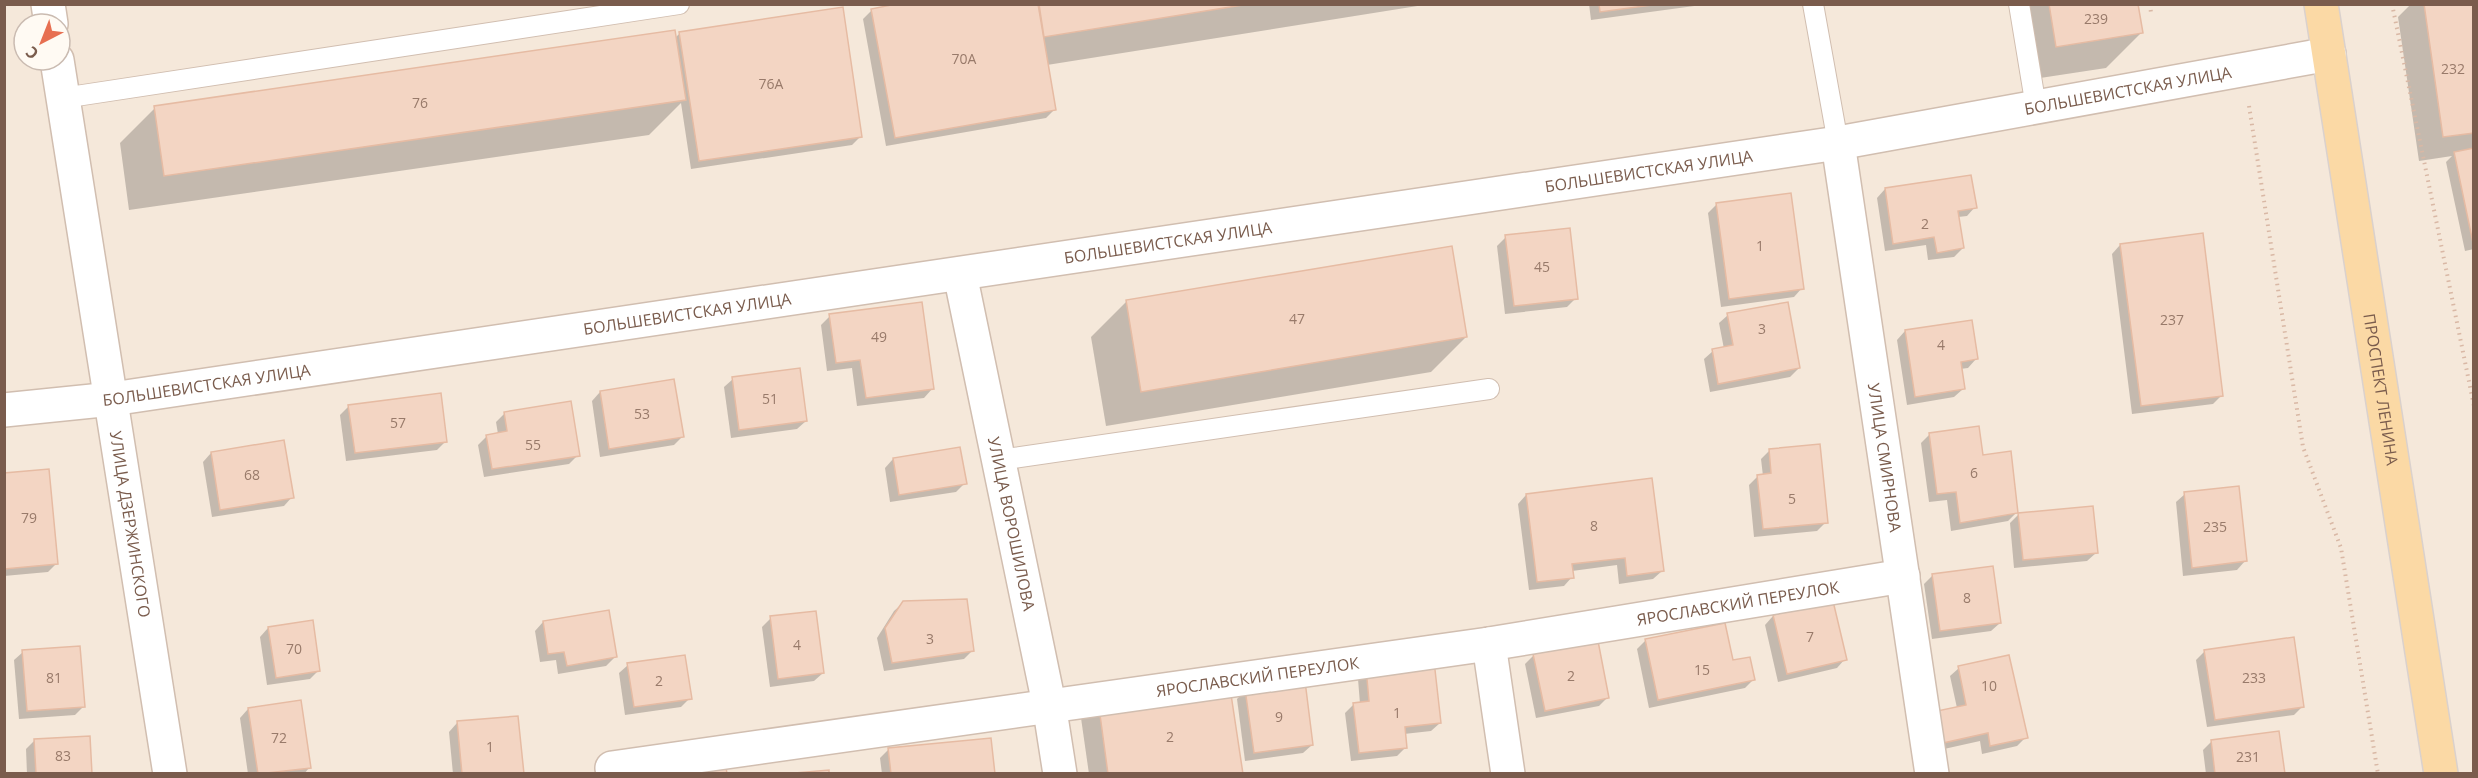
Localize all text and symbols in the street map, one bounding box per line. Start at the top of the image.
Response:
house number: 239 [2084,9,2108,28]
north arrow [12,12,72,72]
text: С [21,42,43,65]
house number: 70А [952,49,977,68]
house number: 232 [2441,59,2465,78]
street label: БОЛЬШЕВИСТСКАЯ УЛИЦА [2023,61,2234,120]
house number: 76А [759,74,784,93]
house number: 76 [412,93,428,112]
street label: БОЛЬШЕВИСТСКАЯ УЛИЦА [1543,145,1755,197]
house number: 2 [1921,214,1929,233]
street label: БОЛЬШЕВИСТСКАЯ УЛИЦА [1062,216,1274,269]
house number: 1 [1756,236,1764,255]
house number: 45 [1534,257,1550,276]
street label: БОЛЬШЕВИСТСКАЯ УЛИЦА [582,287,793,340]
house number: 47 [1289,309,1305,328]
house number: 237 [2160,310,2184,329]
street label: ПРОСПЕКТ ЛЕНИНА [2358,312,2404,468]
house number: 3 [1758,319,1766,338]
house number: 49 [871,327,887,346]
house number: 4 [1937,335,1945,354]
street label: БОЛЬШЕВИСТСКАЯ УЛИЦА [101,359,313,411]
street label: УЛИЦА СМИРНОВА [1863,382,1907,534]
house number: 51 [762,389,778,408]
house number: 53 [634,404,650,423]
house number: 57 [390,413,406,432]
street label: УЛИЦА ДЗЕРЖИНСКОГО [105,429,156,619]
house number: 55 [525,435,541,454]
street label: УЛИЦА ВОРОШИЛОВА [983,435,1041,614]
house number: 6 [1970,463,1978,482]
house number: 68 [244,465,260,484]
house number: 5 [1788,489,1796,508]
house number: 79 [21,508,37,527]
house number: 8 [1590,516,1598,535]
house number: 235 [2203,517,2227,536]
street label: ЯРОСЛАВСКИЙ ПЕРЕУЛОК [1635,576,1841,631]
house number: 8 [1963,588,1971,607]
house number: 7 [1806,627,1814,646]
house number: 3 [926,629,934,648]
house number: 4 [793,635,801,654]
house number: 70 [286,639,302,658]
street label: ЯРОСЛАВСКИЙ ПЕРЕУЛОК [1155,651,1361,702]
house number: 15 [1694,660,1710,679]
house number: 2 [1567,666,1575,685]
house number: 81 [46,668,62,687]
house number: 233 [2242,668,2266,687]
house number: 2 [655,671,663,690]
house number: 10 [1981,676,1997,695]
house number: 1 [1393,703,1401,722]
house number: 9 [1275,707,1283,726]
house number: 2 [1166,727,1174,746]
house number: 72 [271,728,287,747]
house number: 1 [486,737,494,756]
house number: 83 [55,746,71,765]
house number: 231 [2236,747,2260,766]

